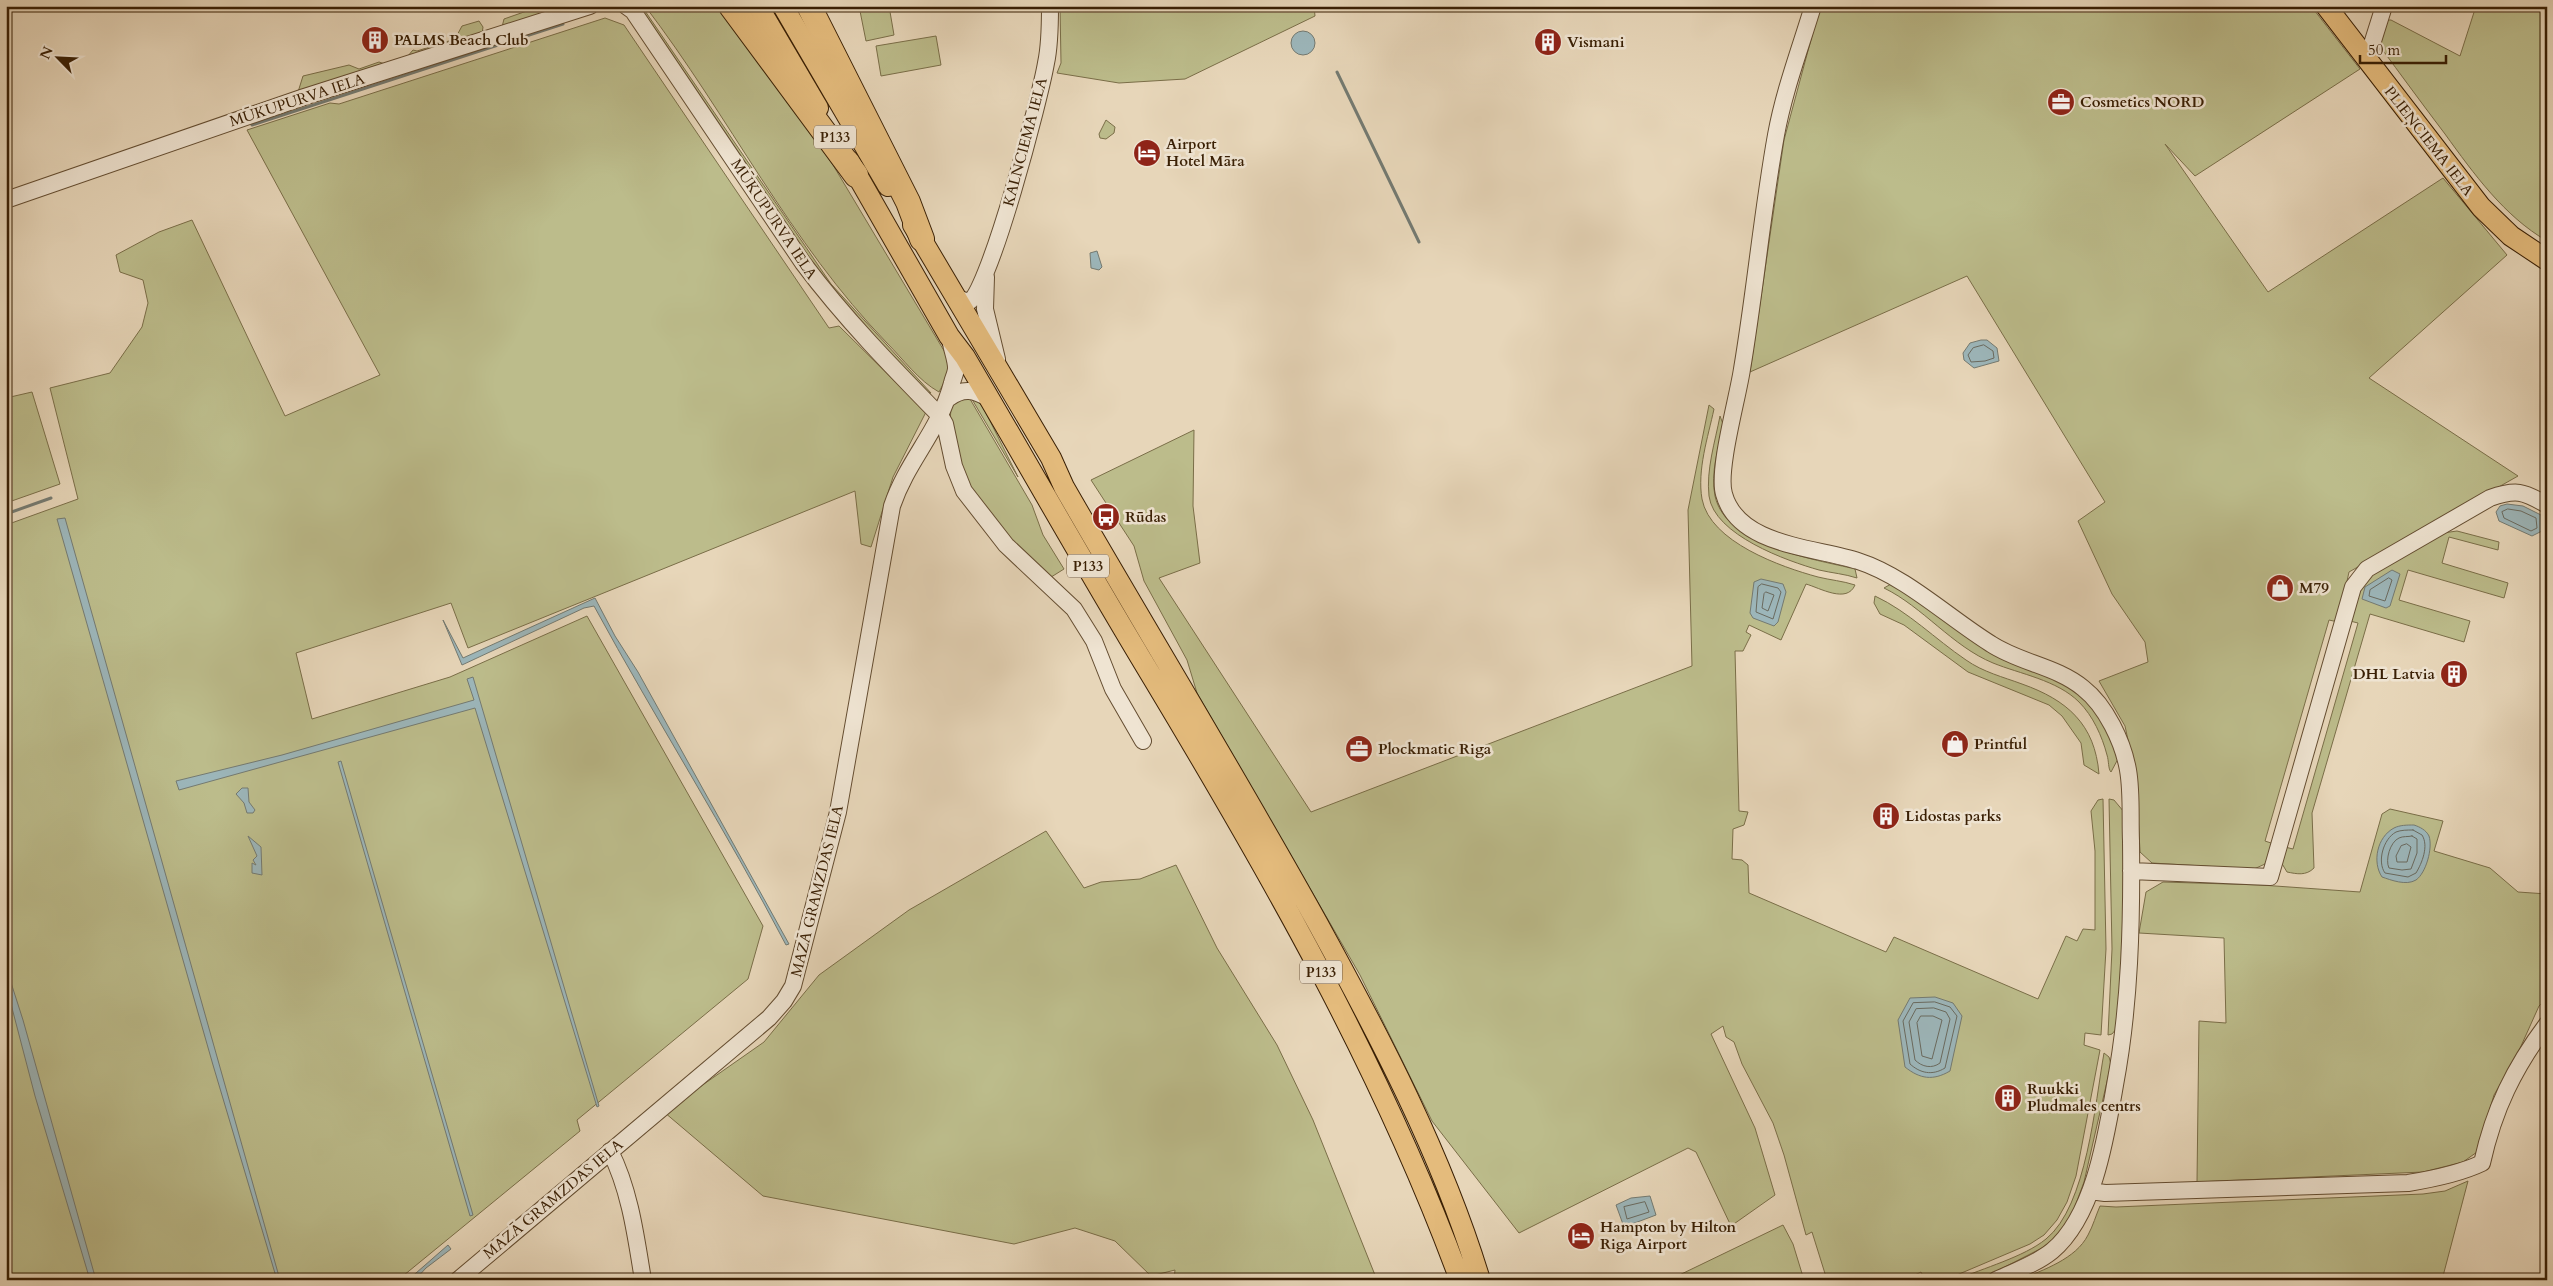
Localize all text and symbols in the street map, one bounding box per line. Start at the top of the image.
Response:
building icon: PALMS Beach Club [360,25,390,55]
building icon: Vismani [1533,27,1563,57]
place label: PALMS Beach Club [394,30,529,50]
north arrow [32,32,82,82]
place label: Vismani [1567,32,1625,52]
scale bar [2360,32,2447,64]
text: 50 m [2368,40,2400,60]
text: N [35,43,58,62]
street label: MŪKUPURVA IELA [227,69,368,131]
street label: KALNCIEMA IELA [998,75,1052,209]
street label: PLIEŅCIEMA IELA [2380,82,2478,200]
office icon: Cosmetics NORD [2046,87,2076,117]
place label: Cosmetics NORD [2080,92,2205,112]
road number: P133 [814,125,856,148]
place label: Airport Hotel Māra [1166,134,1245,171]
hotel icon: Airport Hotel Māra [1132,138,1162,168]
street label: MŪKUPURVA IELA [726,155,822,283]
bus stop icon: Rūdas [1091,502,1121,532]
place label: Rūdas [1125,507,1166,527]
road number: P133 [1067,554,1109,578]
shop icon: M79 [2265,573,2295,603]
place label: M79 [2299,578,2329,598]
building icon: DHL Latvia [2439,659,2469,689]
place label: DHL Latvia [2353,664,2436,684]
shop icon: Printful [1940,729,1970,759]
office icon: Plockmatic Riga [1344,734,1374,764]
place label: Printful [1974,734,2028,754]
place label: Plockmatic Riga [1378,739,1492,759]
building icon: Lidostas parks [1871,801,1901,831]
street label: MAZĀ GRAMZDAS IELA [786,803,848,979]
place label: Lidostas parks [1905,806,2001,826]
road number: P133 [1300,960,1342,984]
place label: Ruukki Pludmales centrs [2027,1079,2141,1116]
building icon: Ruukki Pludmales centrs [1993,1083,2023,1113]
street label: MAZĀ GRAMZDAS IELA [479,1134,627,1263]
place label: Hampton by Hilton Riga Airport [1600,1217,1736,1254]
hotel icon: Hampton by Hilton Riga Airport [1566,1221,1596,1251]

